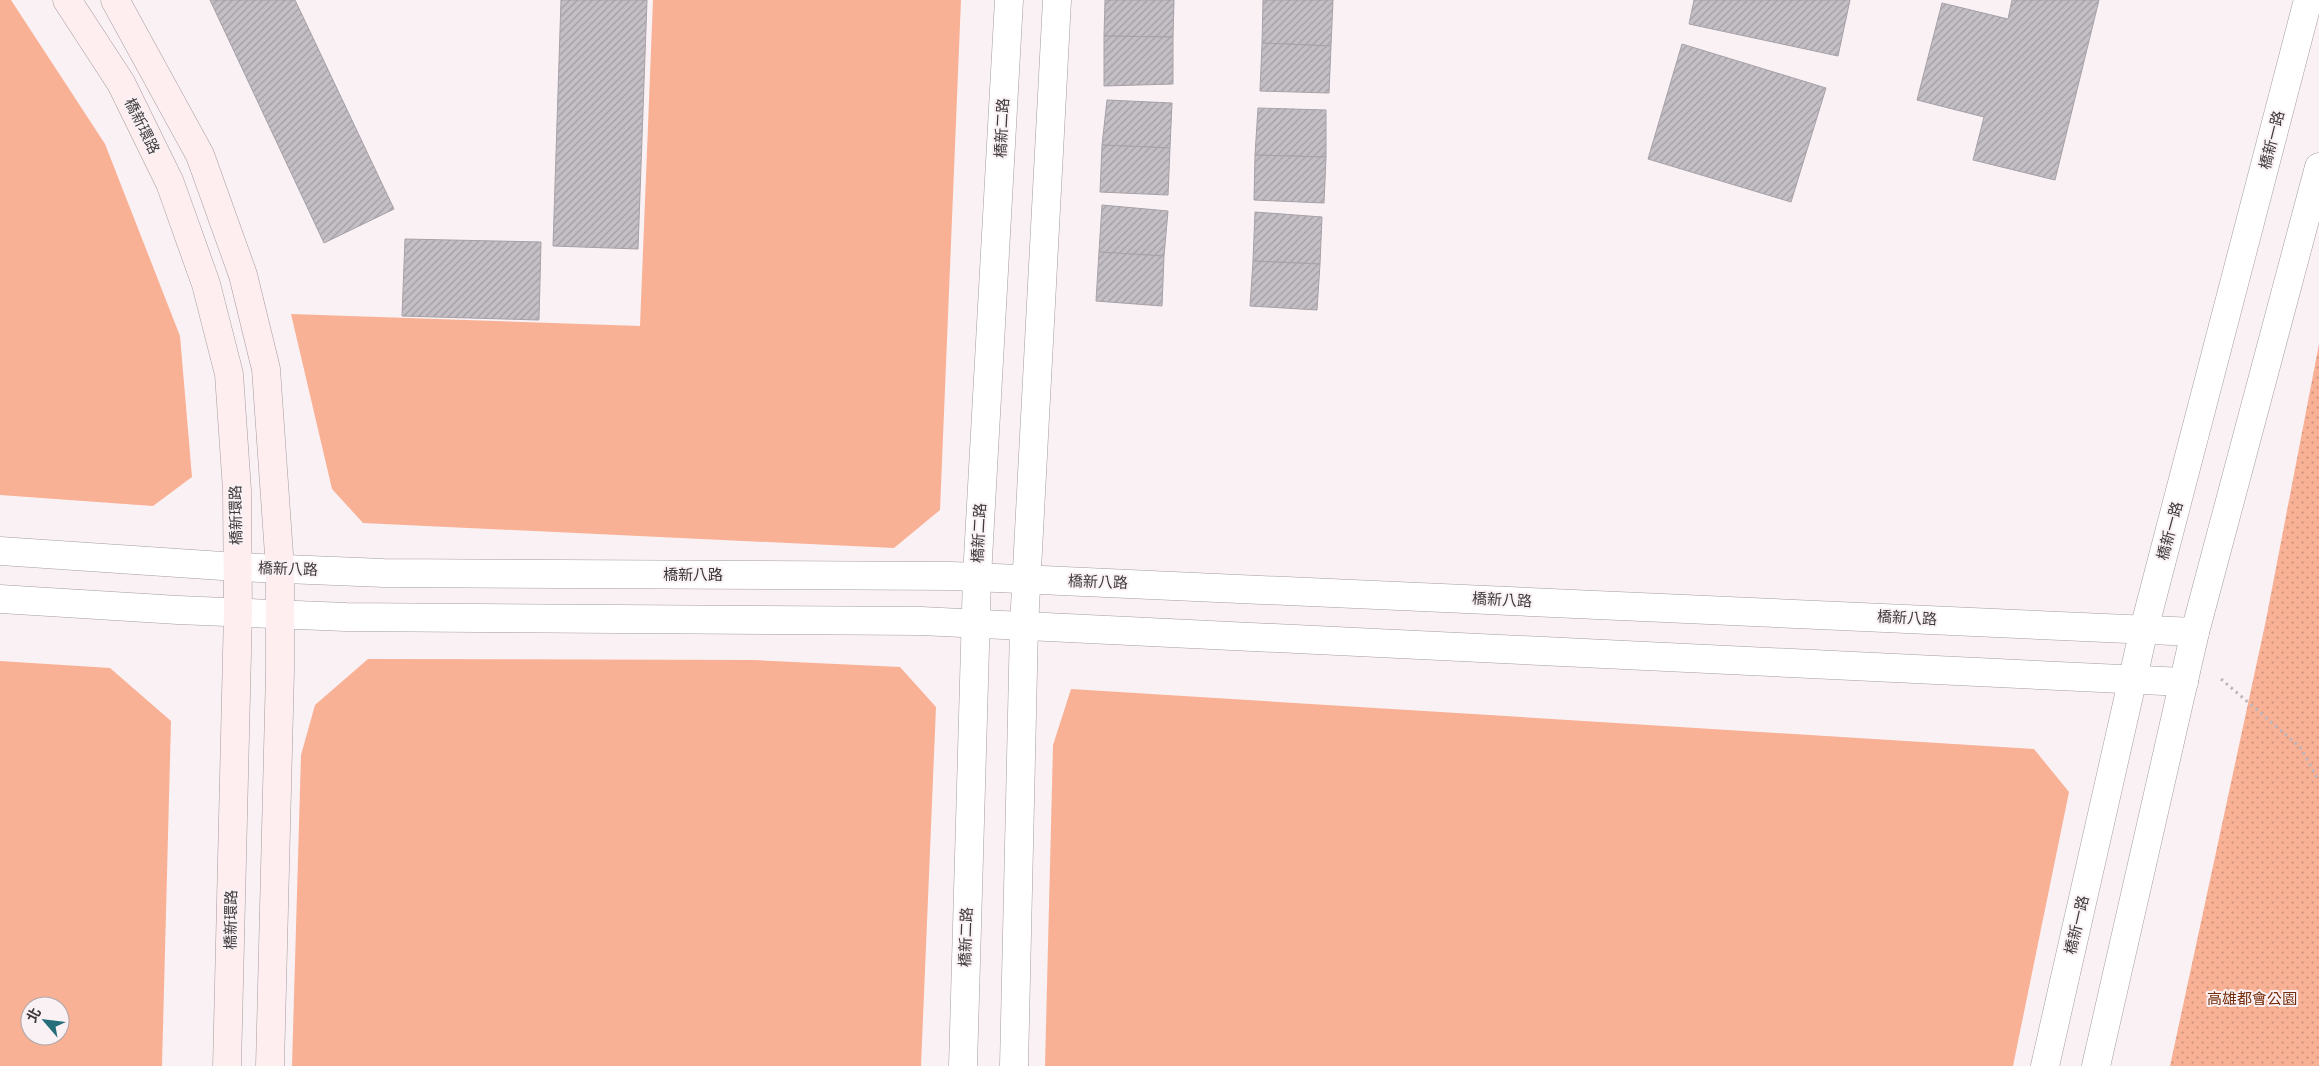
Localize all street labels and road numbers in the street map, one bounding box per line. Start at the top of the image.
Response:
street label: 橋新環路 [120,94,165,157]
street label: 橋新二路 [989,97,1014,158]
street label: 橋新一路 [2254,108,2289,172]
street label: 橋新環路 [224,485,247,545]
street label: 橋新一路 [2152,499,2187,563]
street label: 橋新二路 [966,502,991,563]
street label: 橋新八路 [258,557,318,580]
street label: 橋新八路 [663,564,723,585]
street label: 橋新八路 [1068,570,1128,593]
street label: 橋新八路 [1472,587,1533,612]
street label: 橋新八路 [1877,605,1938,630]
street label: 橋新環路 [219,890,242,950]
street label: 橋新一路 [2060,893,2093,956]
street label: 橋新二路 [954,907,977,967]

